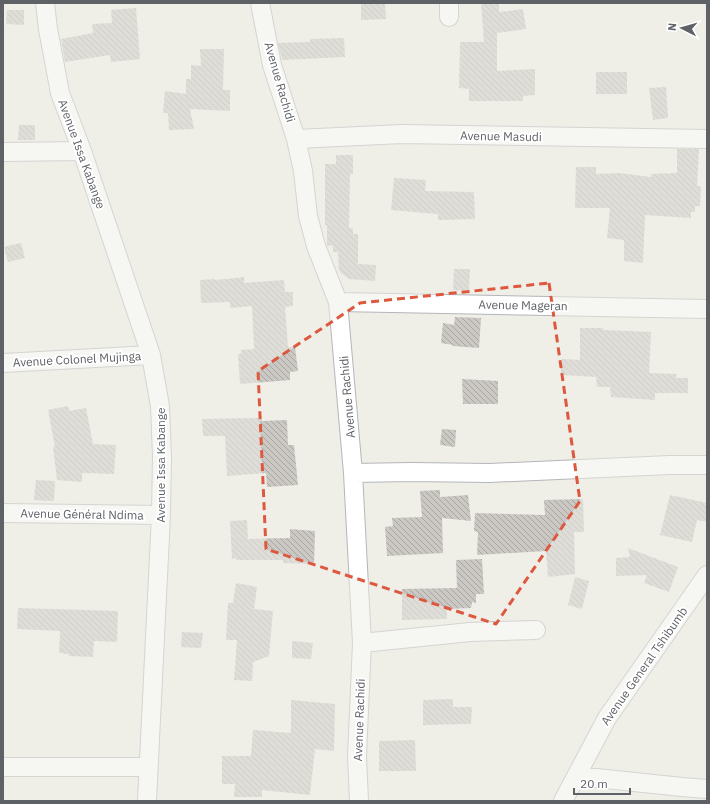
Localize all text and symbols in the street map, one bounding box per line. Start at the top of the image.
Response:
north arrow [662,8,702,48]
text: N [665,22,679,32]
street label: Avenue Rachidi [261,40,299,124]
street label: Avenue Issa Kabange [55,97,109,211]
street label: Avenue Masudi [460,128,542,144]
street label: Avenue Mageran [478,297,568,313]
street label: Avenue Colonel Mujinga [12,348,142,370]
street label: Avenue Rachidi [336,355,358,439]
street label: Avenue Issa Kabange [153,407,168,523]
street label: Avenue Général Ndima [20,505,144,523]
street label: Avenue General Tshibumb [597,604,691,728]
street label: Avenue Rachidi [350,678,368,762]
scale bar [574,770,630,796]
text: 20 m [580,776,608,791]

